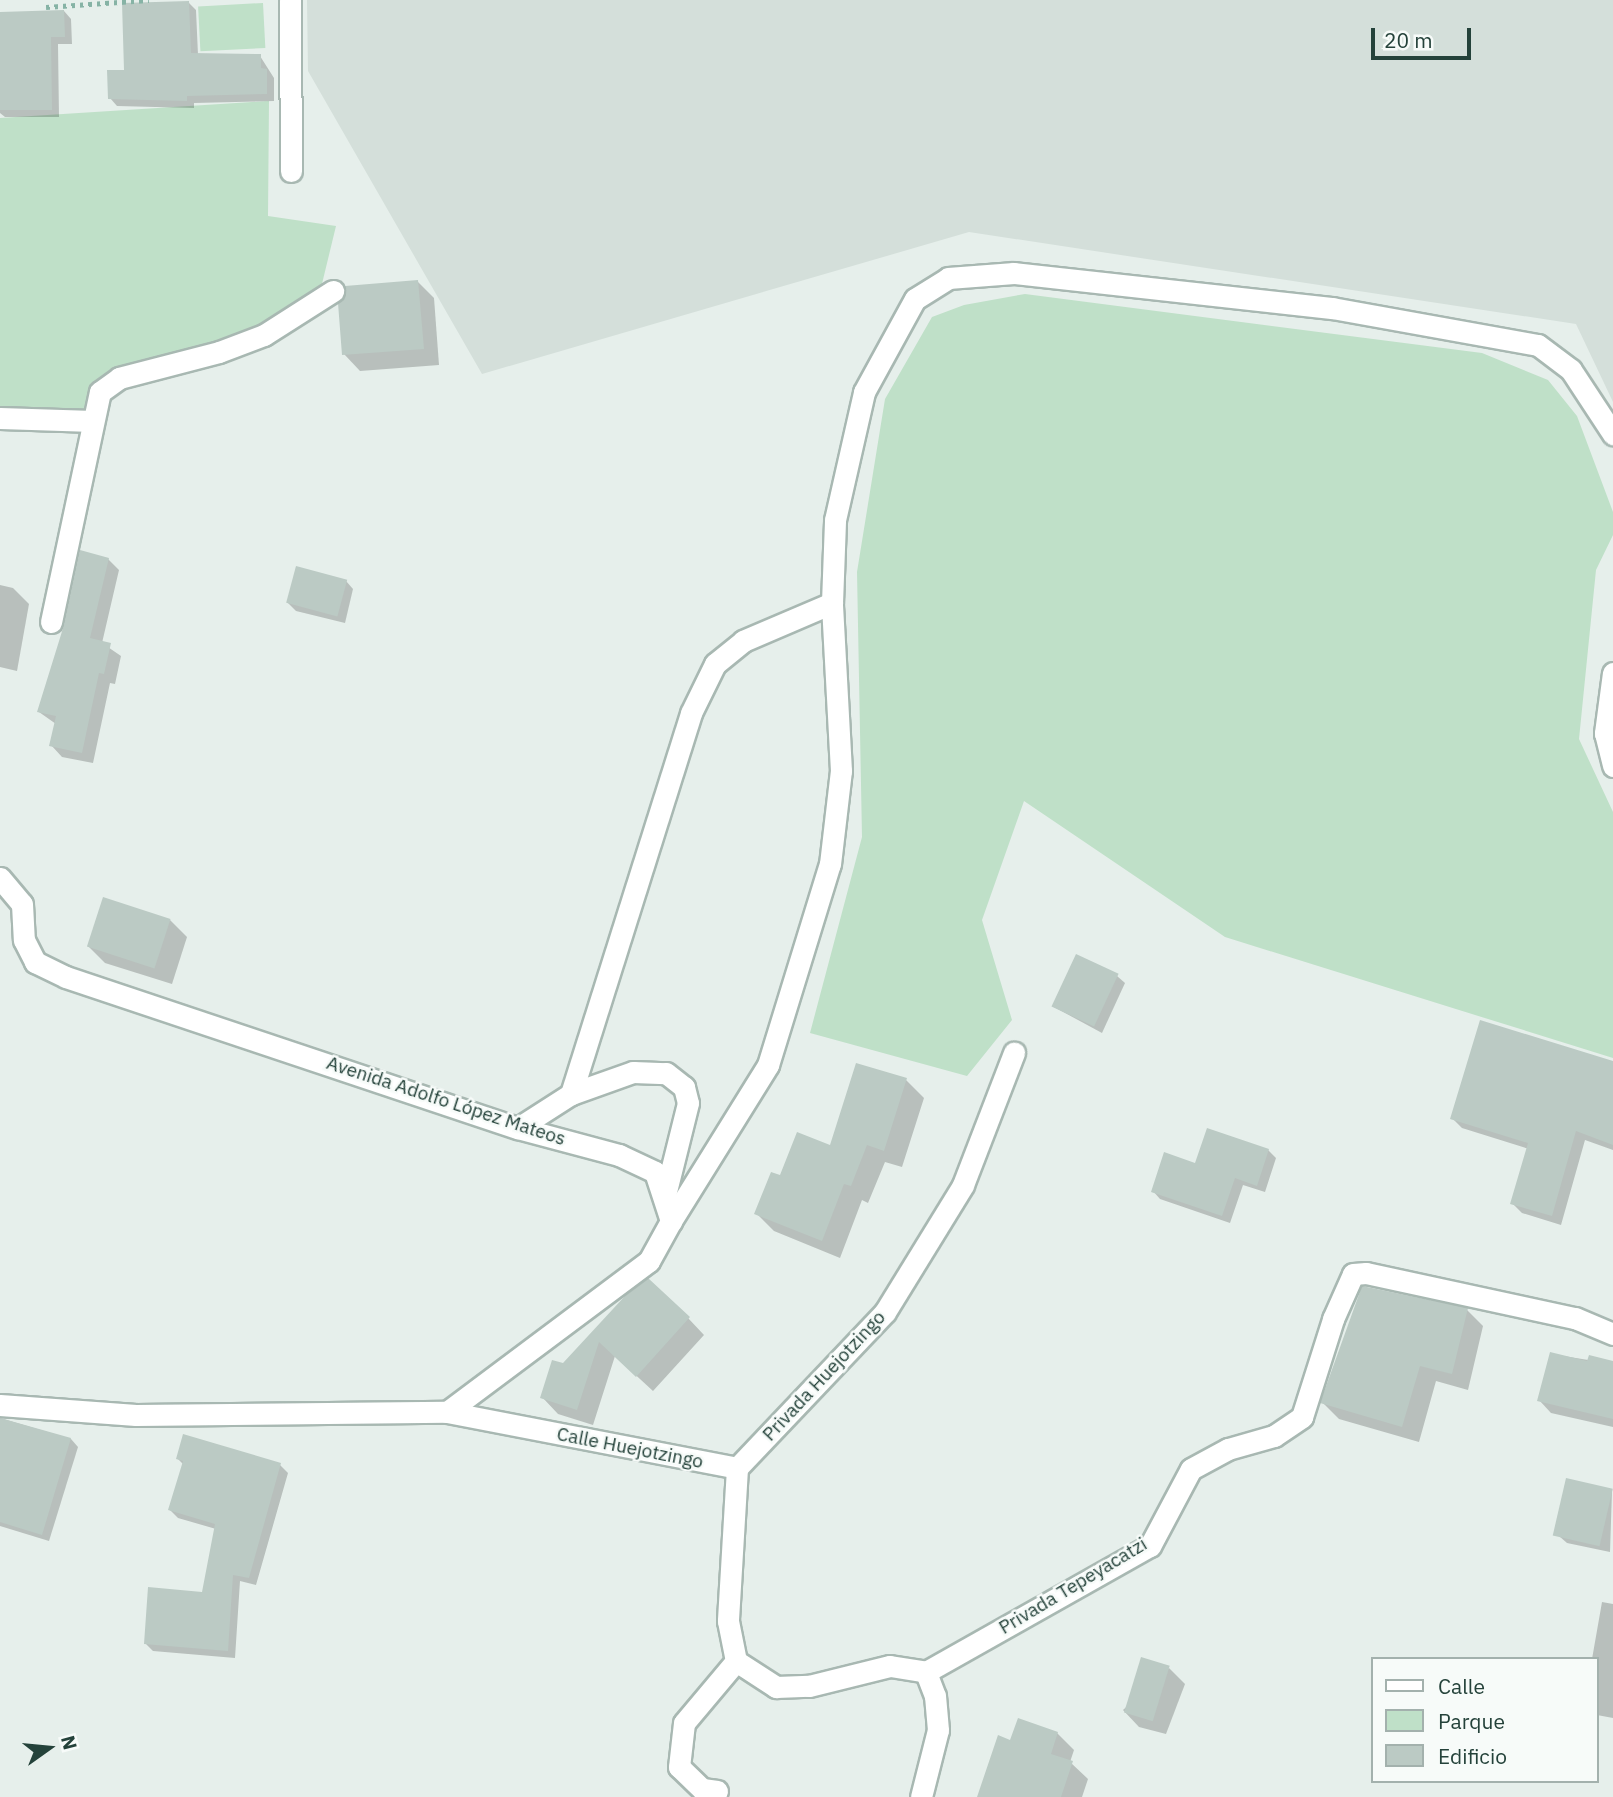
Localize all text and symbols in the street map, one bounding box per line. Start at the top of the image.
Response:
scale bar [1375,14,1475,58]
text: 20 m [1384,26,1433,54]
street label: Avenida Adolfo López Mateos [324,1052,568,1150]
street label: Privada Huejotzingo [758,1306,890,1446]
street label: Calle Huejotzingo [555,1423,705,1473]
street label: Privada Tepeyacatzi [995,1533,1151,1639]
legend [1372,1657,1599,1783]
text: Calle [1438,1672,1485,1700]
text: Parque [1438,1707,1505,1735]
north arrow [14,1713,84,1783]
text: N [56,1733,83,1752]
text: Edificio [1438,1742,1507,1770]

